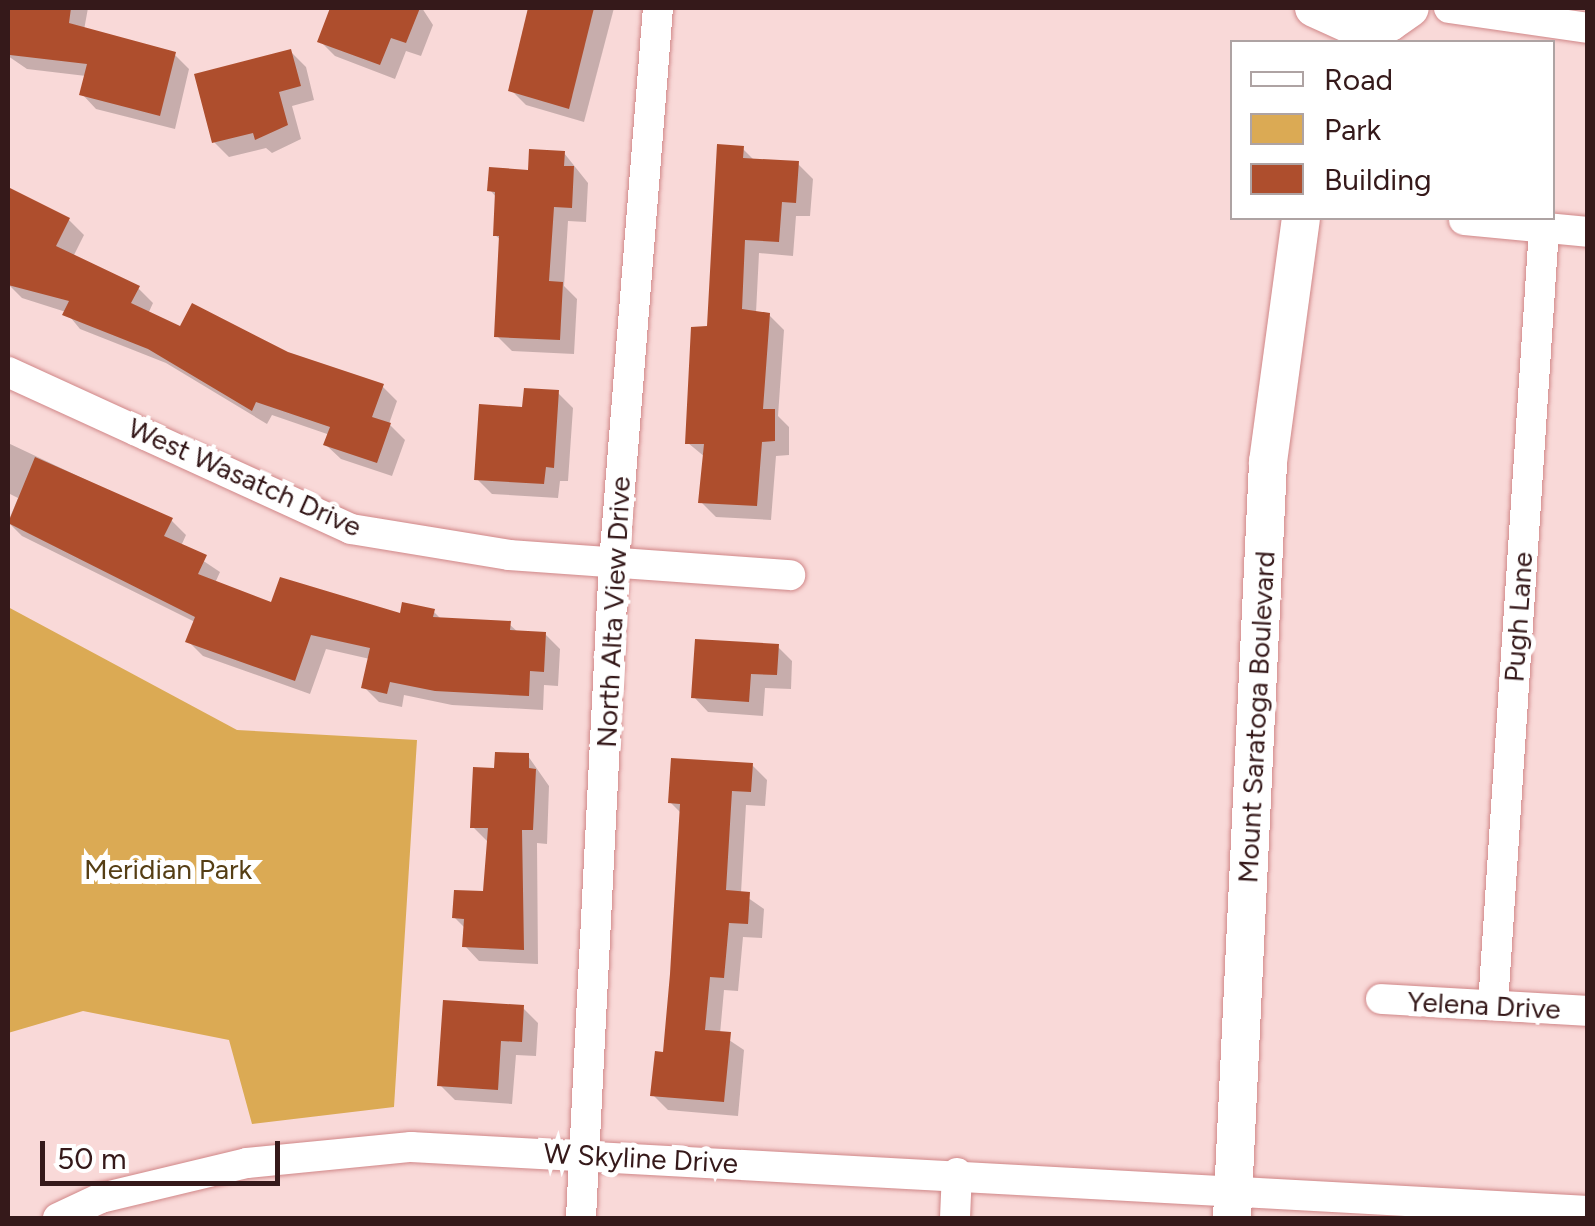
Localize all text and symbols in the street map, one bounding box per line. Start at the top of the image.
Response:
legend [1230,40,1555,220]
text: Road [1324,61,1393,98]
text: Park [1324,111,1381,148]
text: Building [1324,161,1432,198]
street label: West Wasatch Drive [123,410,367,544]
street label: North Alta View Drive [589,475,637,749]
street label: Mount Saratoga Boulevard [1231,550,1281,884]
street label: Pugh Lane [1497,551,1539,683]
park label: Meridian Park [84,852,252,886]
street label: Yelena Drive [1406,984,1562,1026]
scale bar [45,1121,285,1183]
street label: W Skyline Drive [543,1136,739,1180]
text: 50 m [57,1140,126,1177]

